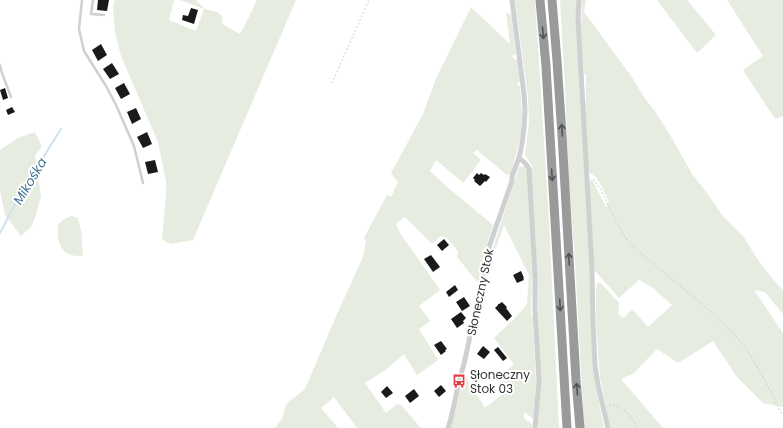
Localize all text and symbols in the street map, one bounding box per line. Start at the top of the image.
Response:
one-way arrow [539,26,546,39]
one-way arrow [558,124,565,137]
water label: Mikośka [9,154,52,208]
one-way arrow [548,168,555,181]
street label: Słoneczny Stok [462,246,498,337]
one-way arrow [565,253,573,266]
one-way arrow [556,298,563,311]
place label: Słoneczny Stok 03 [470,366,530,397]
bus stop icon: Słoneczny Stok 03 [451,373,467,389]
one-way arrow [573,383,580,396]

